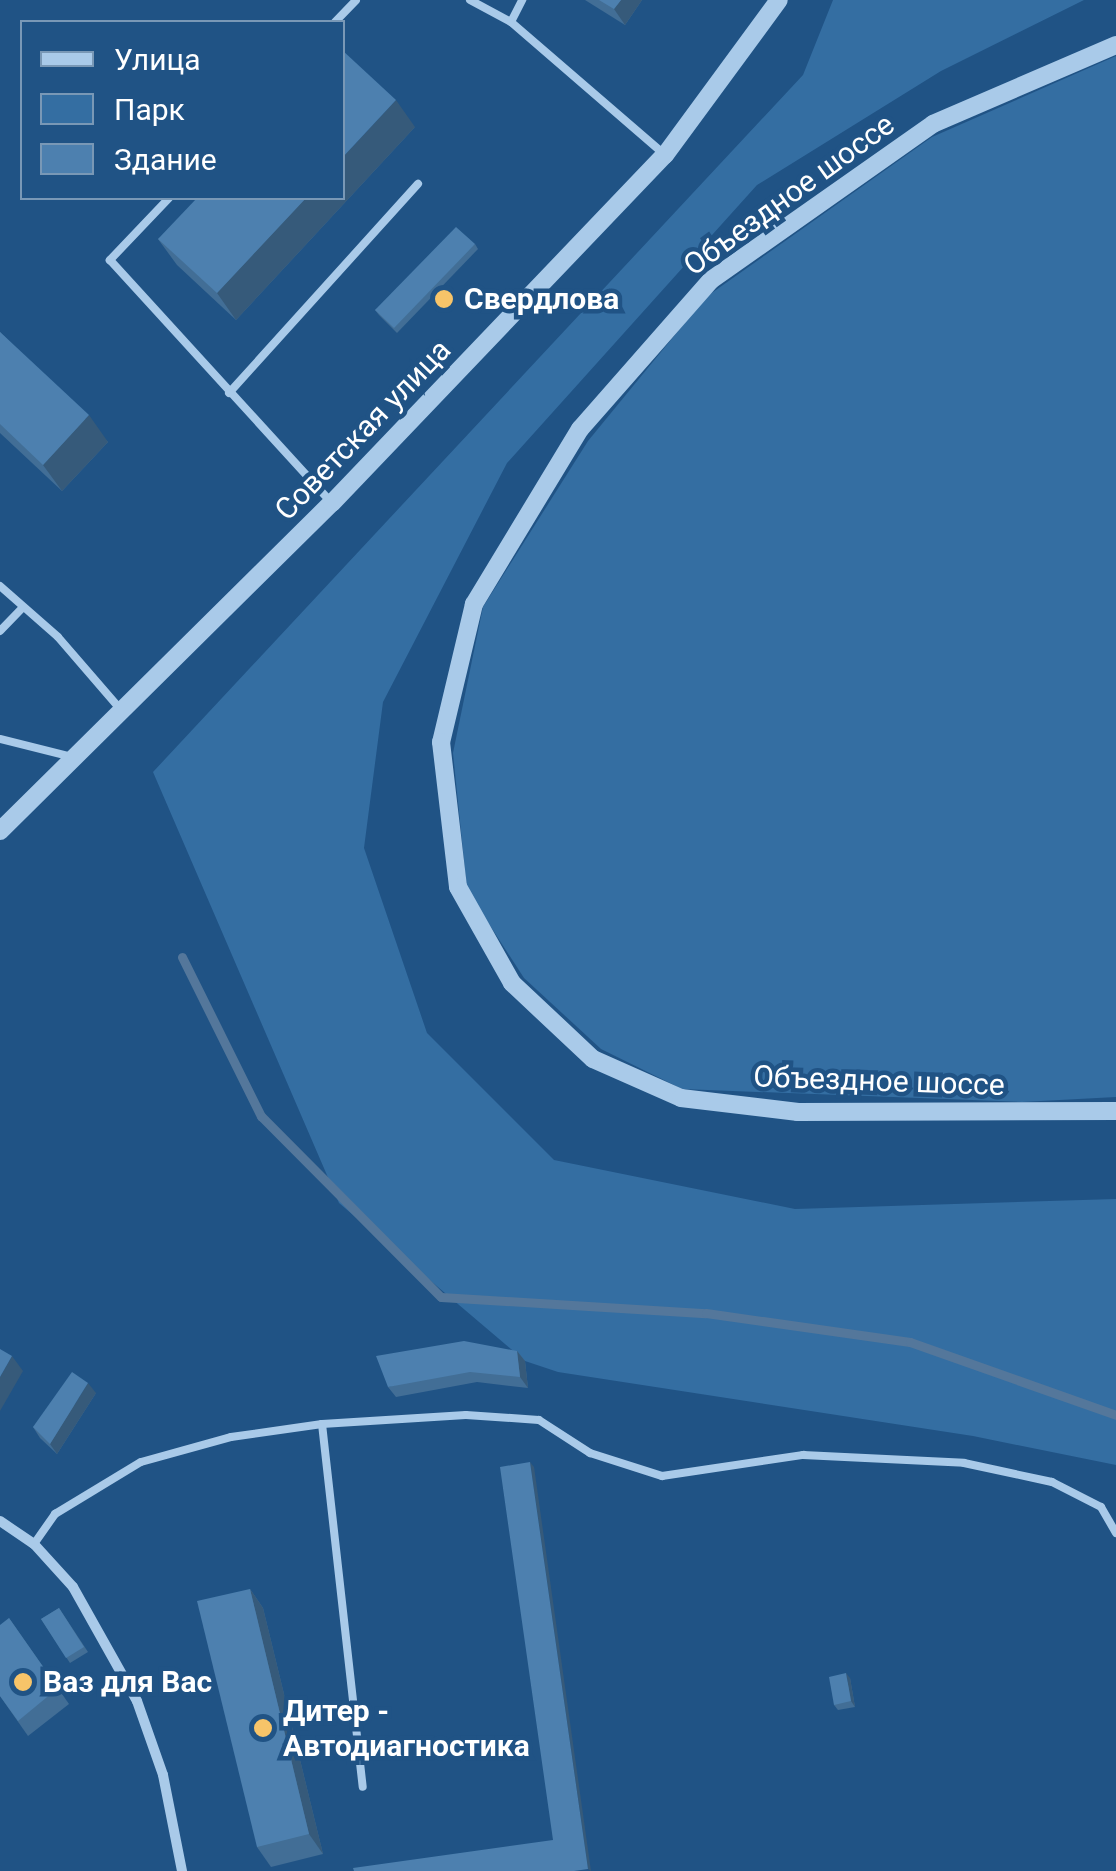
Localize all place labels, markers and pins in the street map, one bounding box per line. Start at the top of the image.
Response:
place label: Свердлова [464,281,619,317]
marker: Свердлова [433,288,455,310]
place label: Ваз для Вас [43,1664,212,1700]
marker: Ваз для Вас [12,1671,34,1693]
place label: Дитер - Автодиагностика [283,1693,530,1764]
marker: Дитер - Автодиагностика [252,1717,274,1739]

